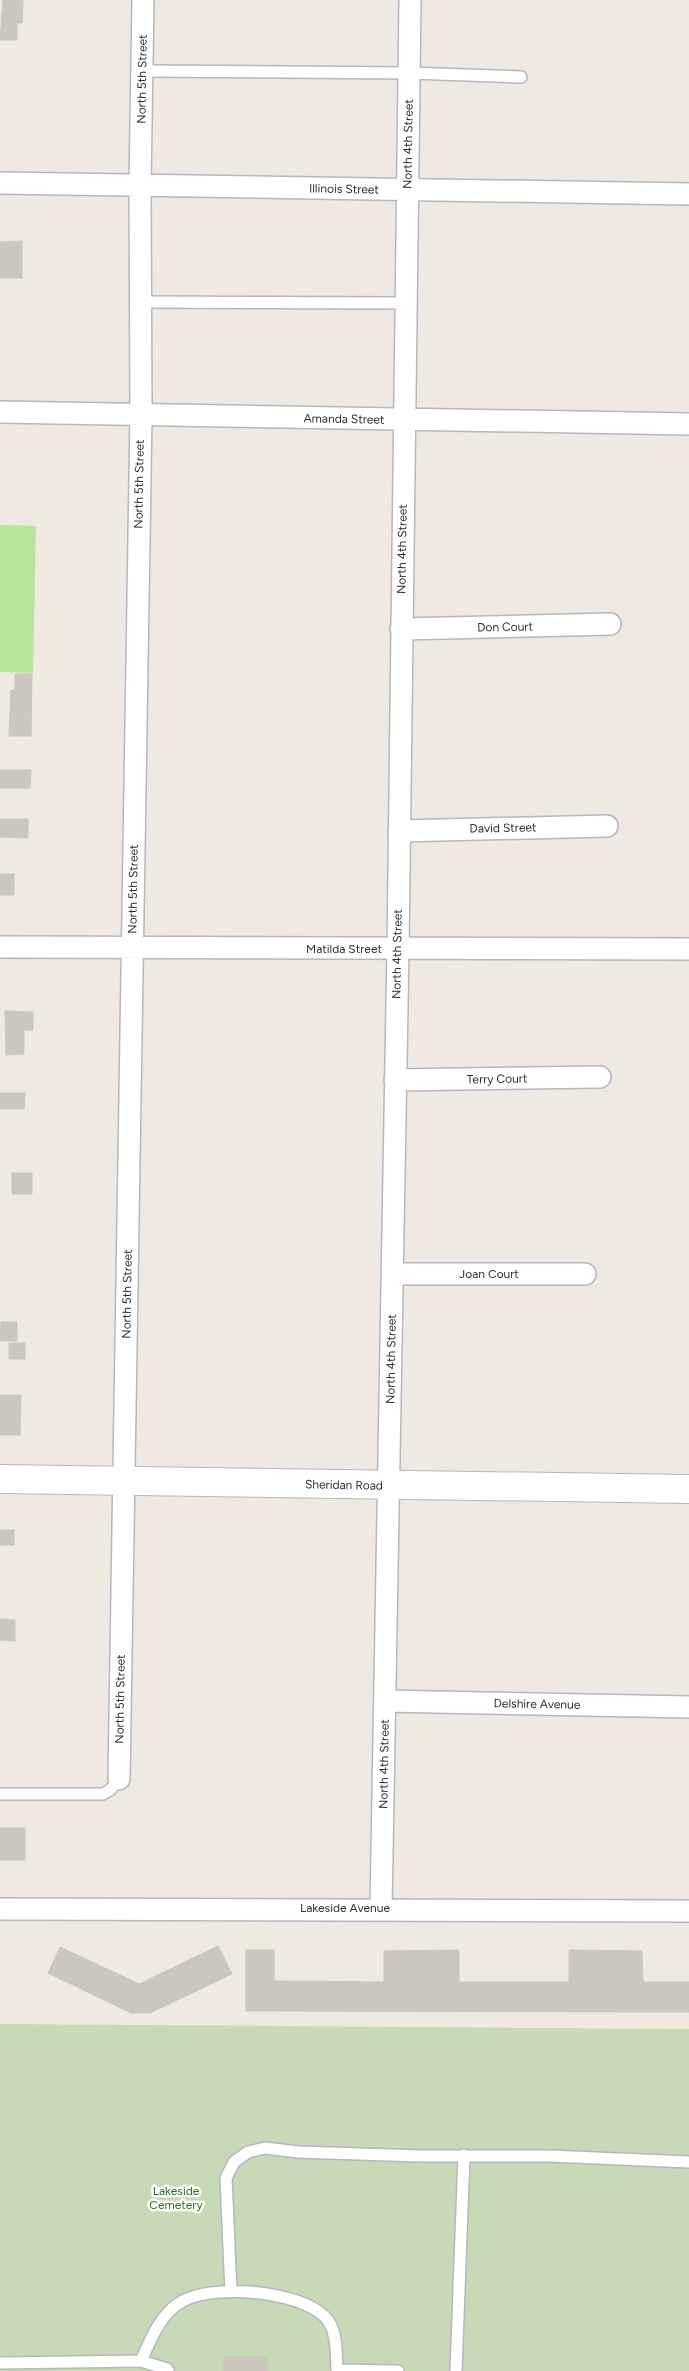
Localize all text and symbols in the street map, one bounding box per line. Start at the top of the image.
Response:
street label: North 5th Street [134,34,150,124]
street label: North 4th Street [400,99,416,189]
street label: Illinois Street [309,181,380,197]
street label: Amanda Street [303,411,385,427]
street label: North 5th Street [131,439,147,529]
street label: North 4th Street [394,504,410,594]
street label: Don Court [477,620,533,634]
street label: David Street [469,820,537,836]
street label: North 5th Street [125,844,141,934]
street label: North 4th Street [389,909,405,999]
street label: Matilda Street [306,942,382,956]
street label: Terry Court [467,1071,528,1087]
street label: North 5th Street [119,1249,135,1339]
street label: Joan Court [459,1267,519,1281]
street label: North 4th Street [383,1314,399,1404]
street label: Sheridan Road [305,1477,383,1493]
street label: North 5th Street [112,1654,128,1744]
street label: Delshire Avenue [494,1696,581,1712]
street label: North 4th Street [376,1719,392,1809]
street label: Lakeside Avenue [300,1901,390,1915]
park label: Lakeside Cemetery [149,2184,203,2212]

